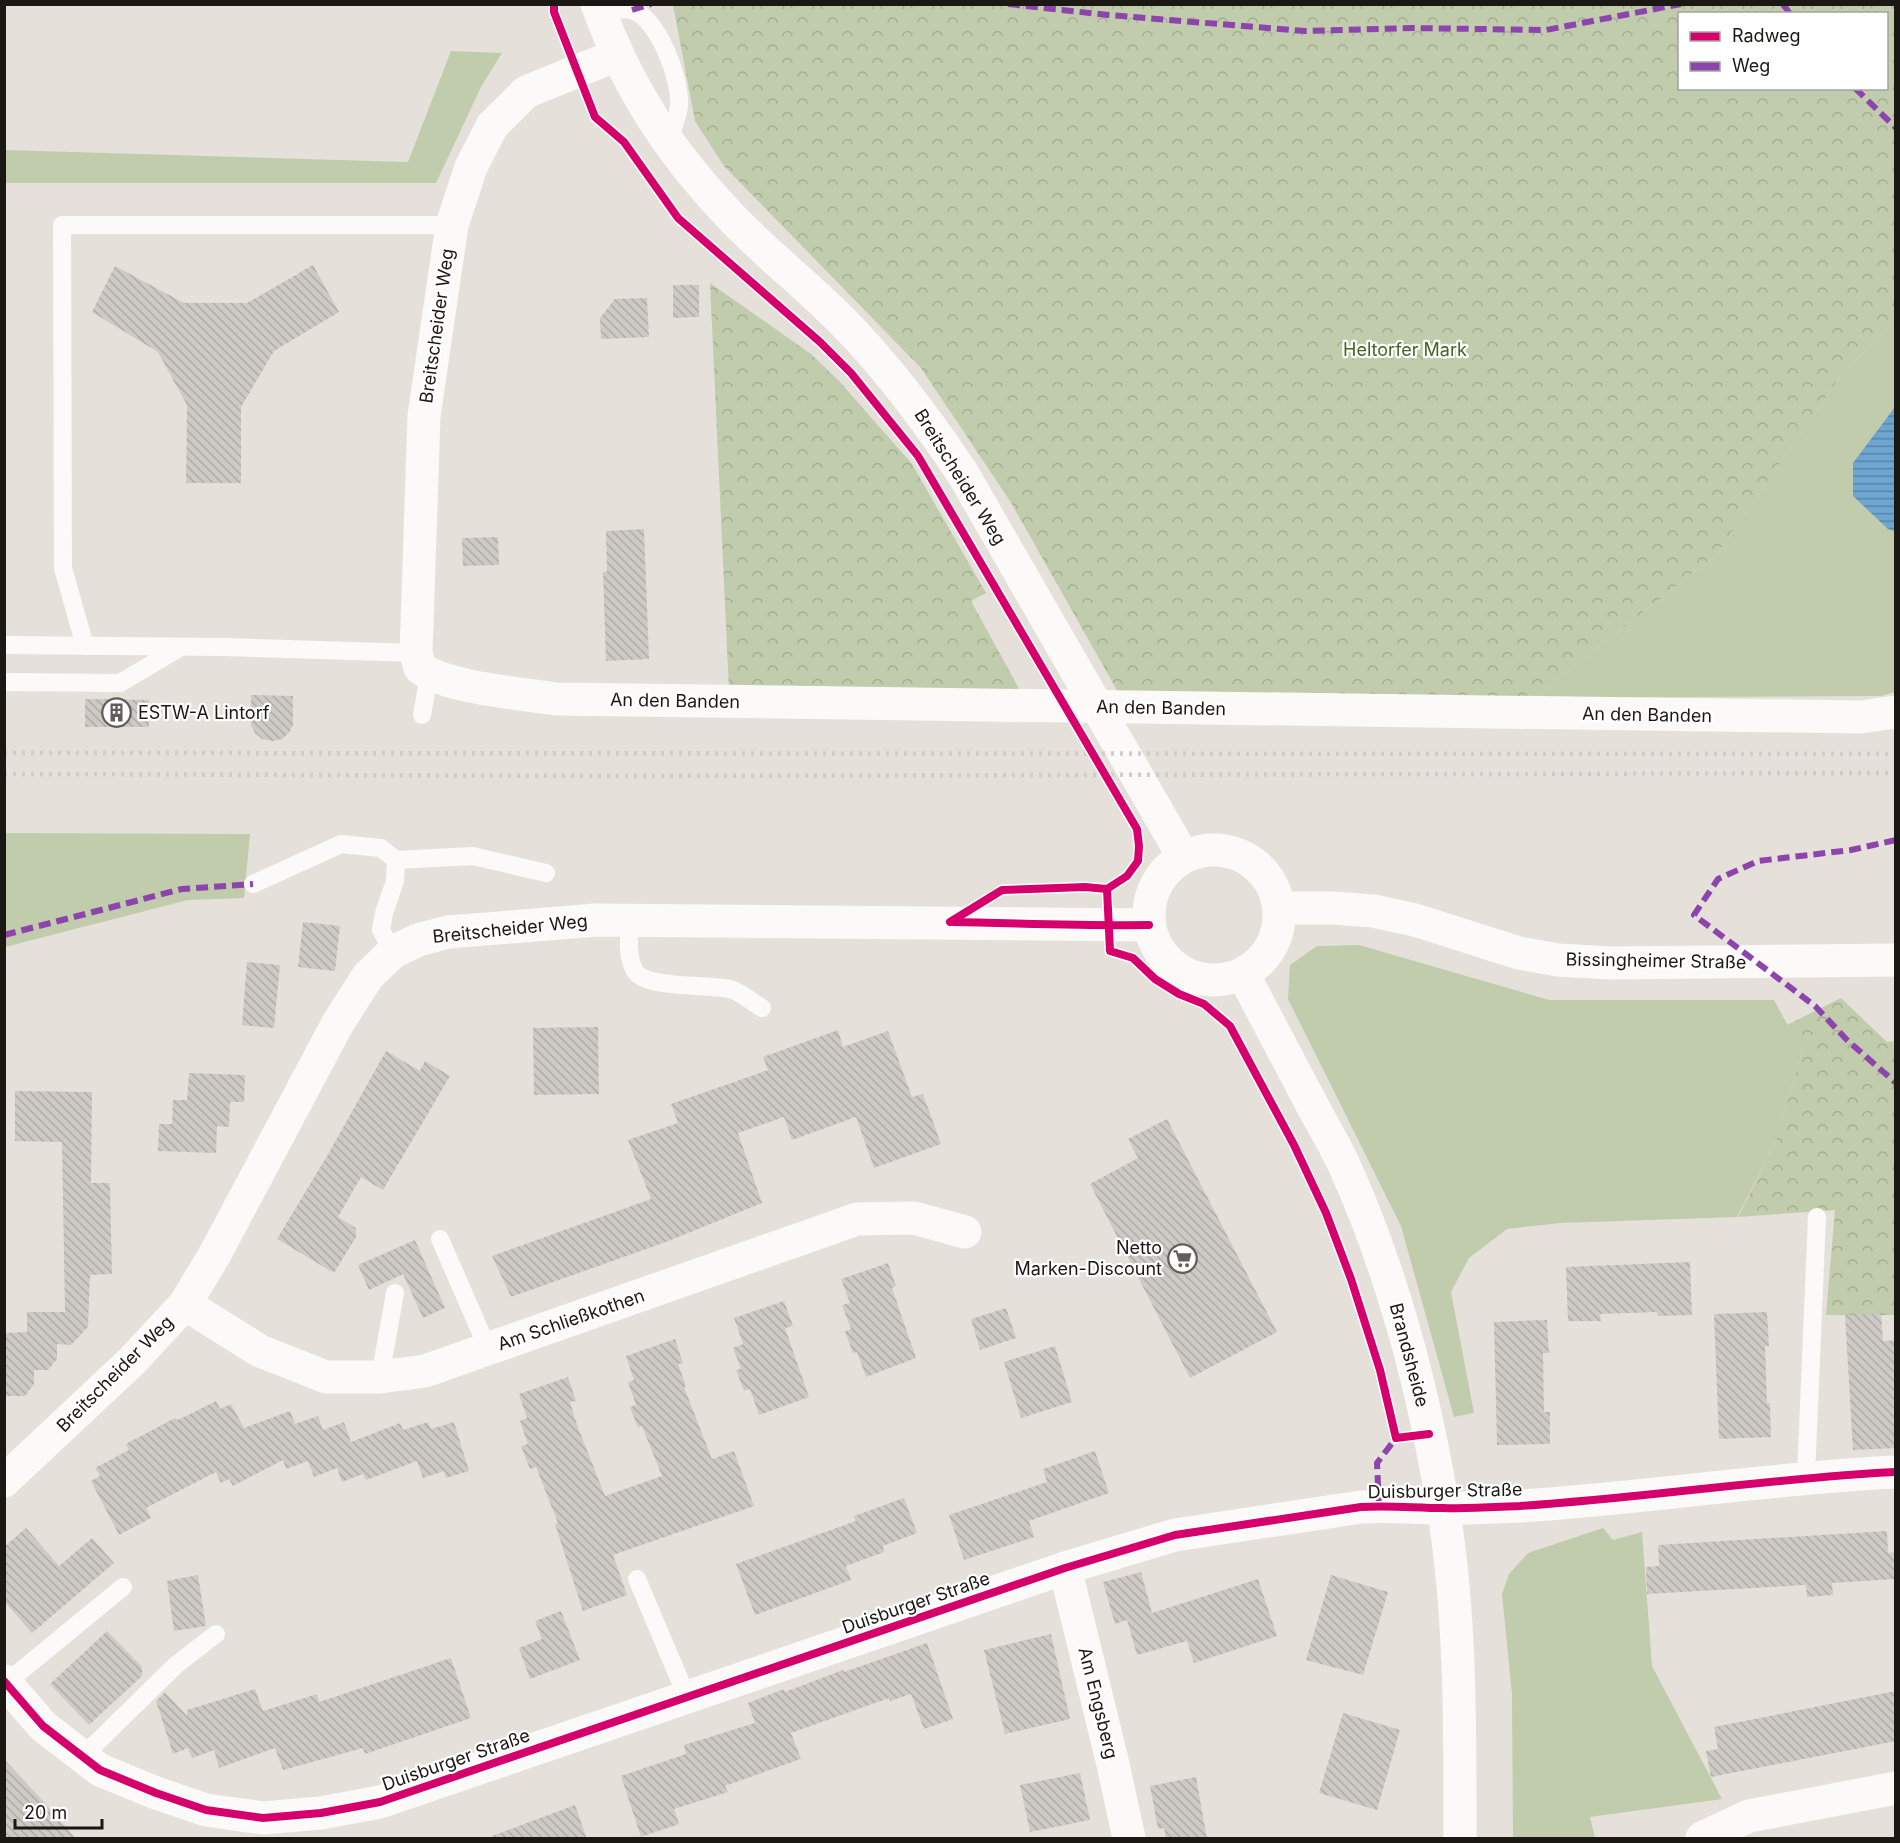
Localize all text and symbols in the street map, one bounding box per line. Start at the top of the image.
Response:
legend [1678,12,1888,90]
text: Radweg [1732,25,1801,46]
text: Weg [1732,55,1770,76]
street label: Breitscheider Weg [415,247,458,405]
park label: Heltorfer Mark [1343,339,1467,360]
street label: Breitscheider Weg [910,405,1011,548]
street label: An den Banden [610,689,740,712]
street label: An den Banden [1096,696,1226,719]
building icon: ESTW-A Lintorf [101,697,133,729]
place label: ESTW-A Lintorf [138,702,270,723]
street label: An den Banden [1582,703,1712,726]
street label: Breitscheider Weg [431,910,589,947]
street label: Bissingheimer Straße [1565,948,1747,973]
place label: Netto Marken-Discount [1015,1237,1162,1279]
supermarket icon: Netto Marken-Discount [1167,1242,1199,1274]
street label: Am Schließkothen [495,1285,647,1355]
street label: Brandsheide [1386,1301,1433,1409]
street label: Breitscheider Weg [52,1311,177,1436]
street label: Duisburger Straße [1367,1479,1523,1502]
street label: Duisburger Straße [839,1567,992,1638]
street label: Am Engsberg [1074,1645,1122,1761]
street label: Duisburger Straße [379,1724,532,1795]
scale bar [15,1792,102,1830]
text: 20 m [24,1802,67,1823]

